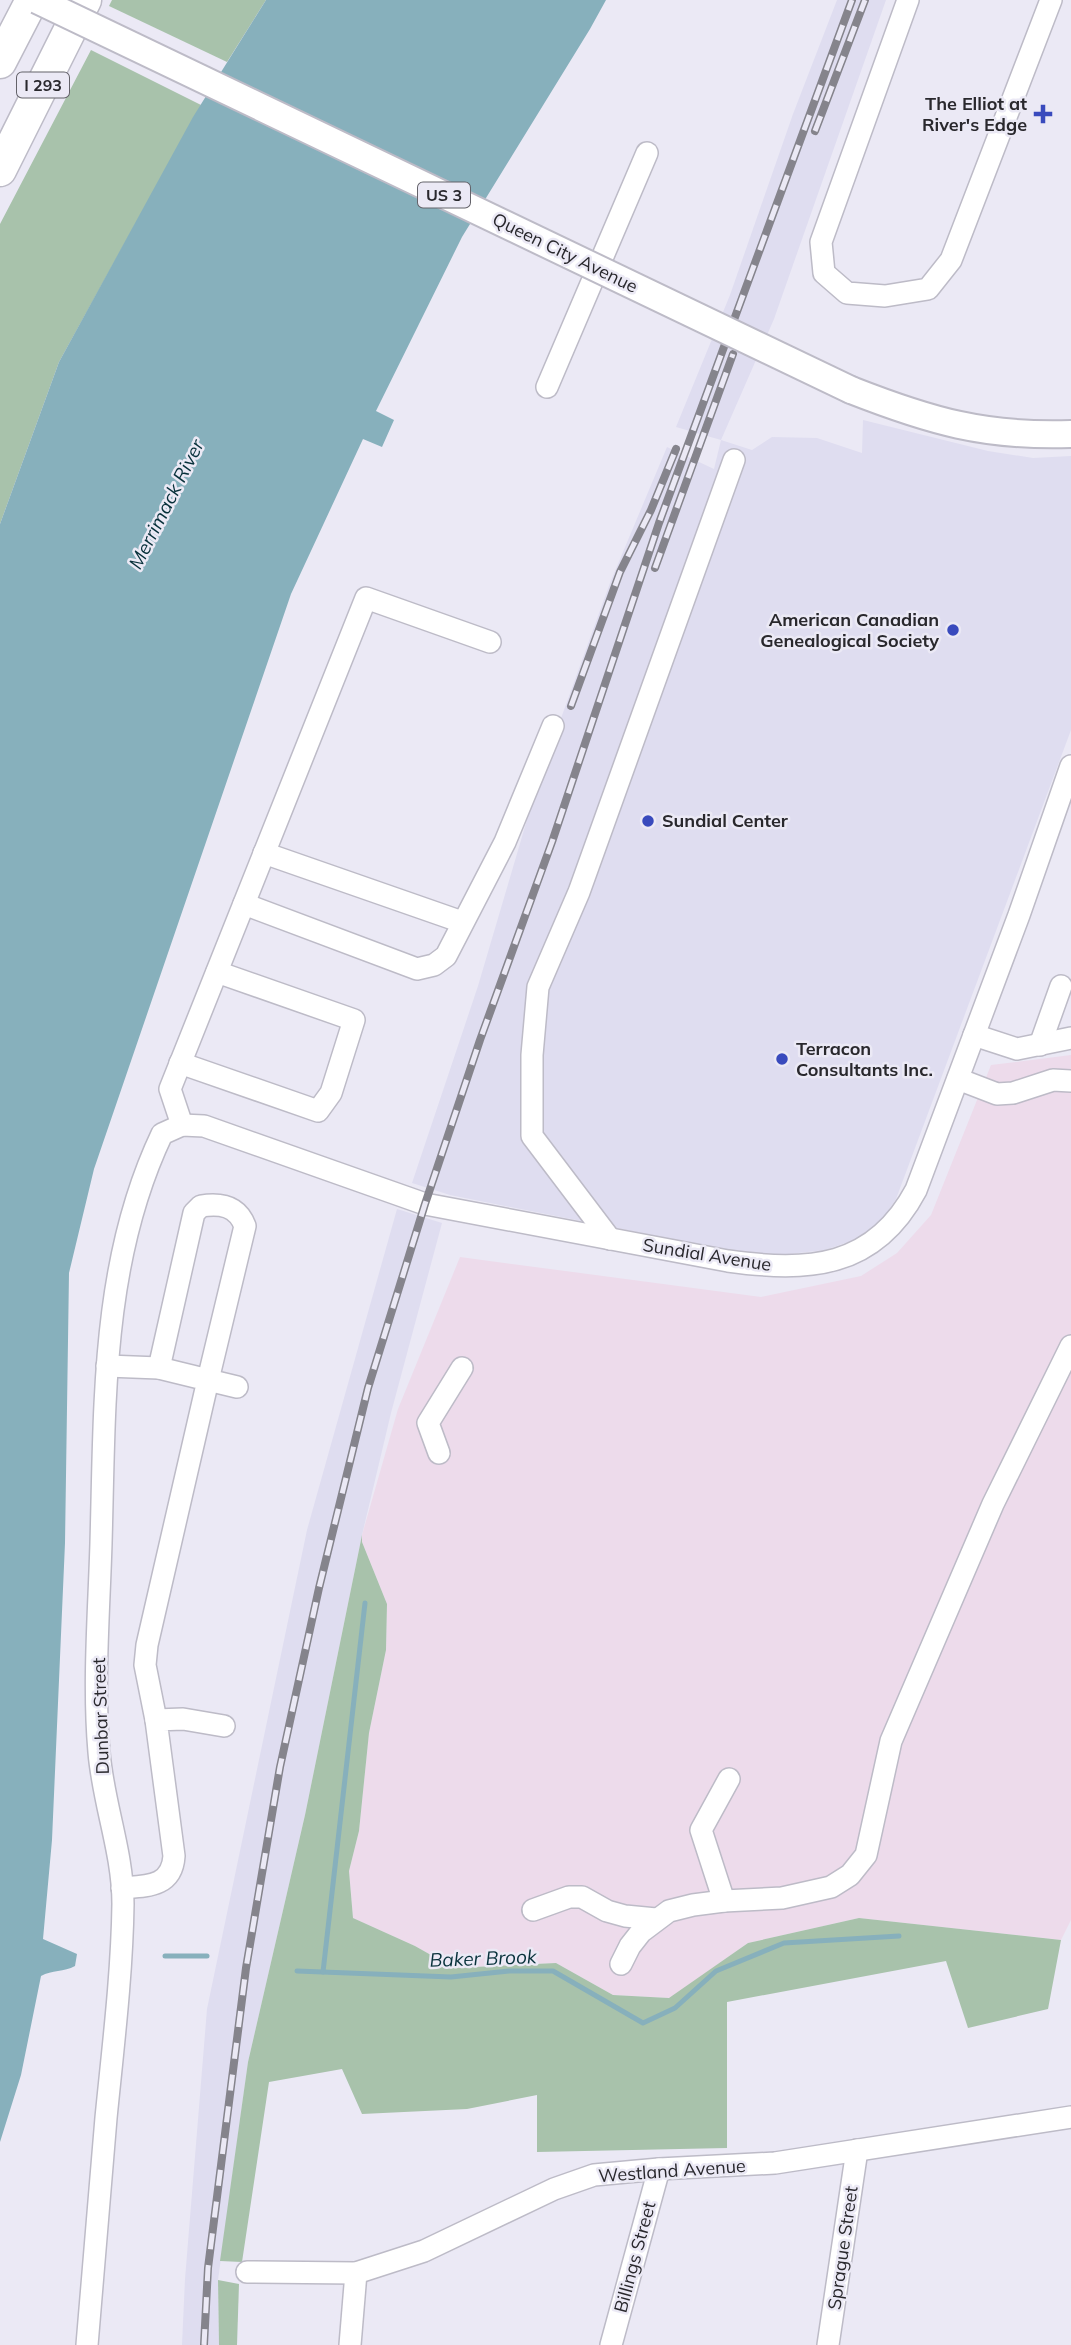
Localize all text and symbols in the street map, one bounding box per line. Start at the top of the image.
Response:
road number: I 293 [17,72,69,97]
place label: The Elliot at River's Edge [922,92,1027,136]
marker: The Elliot at River's Edge [1033,104,1053,124]
road number: US 3 [418,182,470,208]
street label: Queen City Avenue [489,207,642,298]
water label: Merrimack River [123,434,209,573]
place label: American Canadian Genealogical Society [760,608,939,652]
marker: American Canadian Genealogical Society [945,622,961,638]
place label: Sundial Center [662,809,789,832]
marker: Sundial Center [640,813,656,829]
place label: Terracon Consultants Inc. [796,1037,933,1081]
marker: Terracon Consultants Inc. [774,1051,790,1067]
street label: Sundial Avenue [641,1233,773,1276]
street label: Dunbar Street [87,1657,114,1775]
water label: Baker Brook [429,1944,538,1972]
street label: Westland Avenue [597,2154,746,2187]
street label: Sprague Street [822,2185,863,2311]
street label: Billings Street [609,2199,660,2315]

